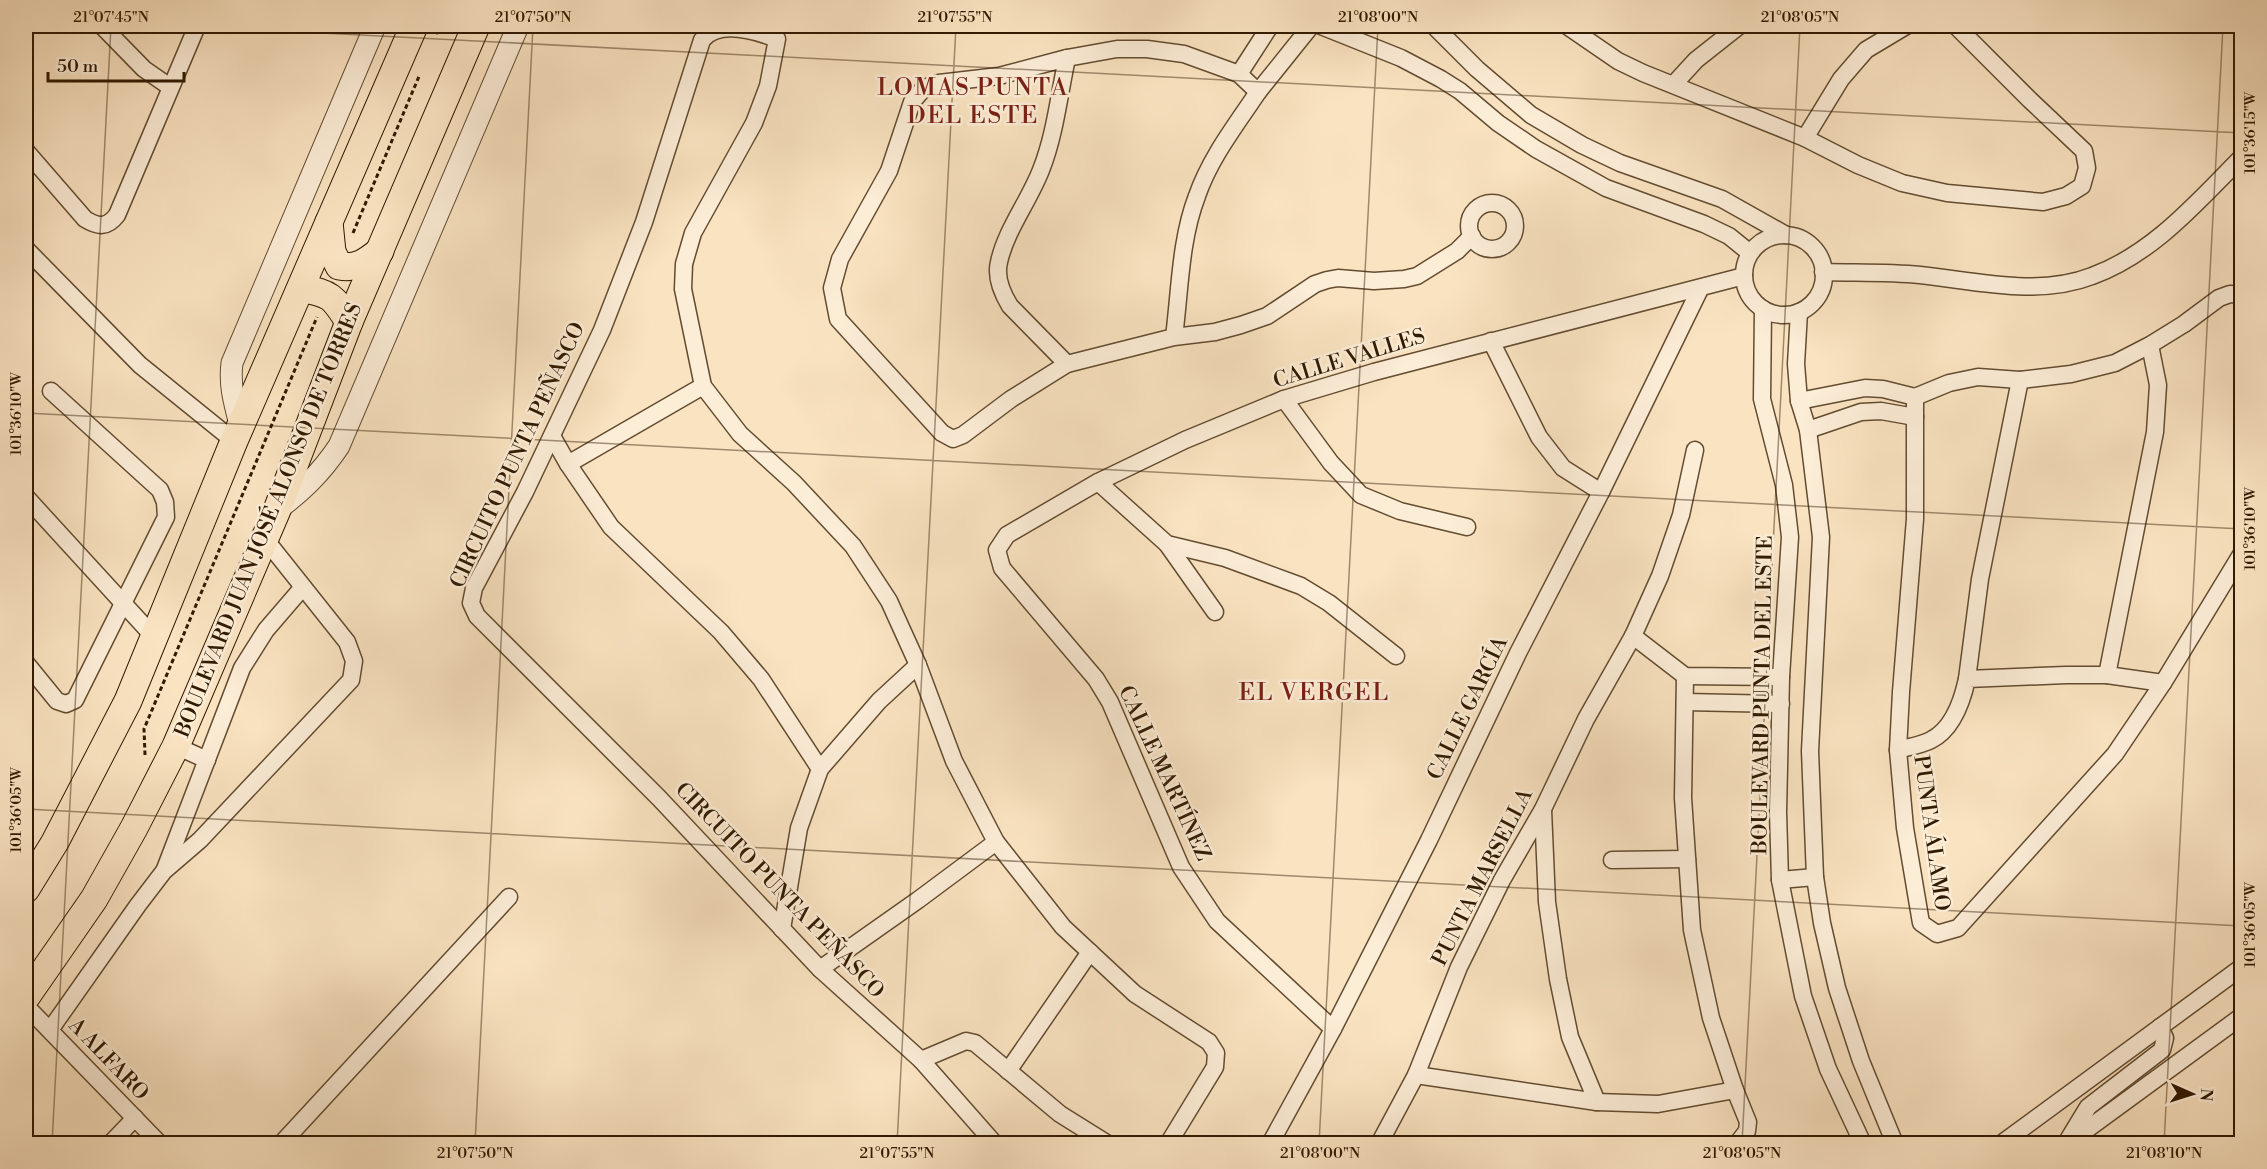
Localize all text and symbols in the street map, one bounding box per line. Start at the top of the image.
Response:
text: 21°07'45"N [73,8,149,27]
text: 21°07'50"N [495,8,571,27]
text: 21°07'55"N [918,8,992,27]
text: 21°08'00"N [1338,8,1418,27]
text: 21°08'05"N [1761,8,1839,27]
scale bar [48,45,184,83]
text: 50 m [57,55,99,78]
district label: LOMAS PUNTA DEL ESTE [877,73,1069,131]
text: 101°36'15"W [2241,91,2260,174]
street label: BOULEVARD JUAN JOSÉ ALONSO DE TORRES [167,299,368,742]
street label: CIRCUITO PUNTA PEÑASCO [443,318,591,592]
street label: CALLE VALLES [1270,323,1428,394]
text: 101°36'10"W [7,372,26,456]
text: 101°36'10"W [2241,487,2260,571]
street label: BOULEVARD PUNTA DEL ESTE [1747,535,1779,856]
street label: CALLE GARCÍA [1420,631,1514,784]
district label: EL VERGEL [1238,678,1390,708]
street label: CALLE MARTÍNEZ [1112,681,1218,865]
street label: PUNTA ÁLAMO [1907,753,1957,913]
text: 101°36'05"W [7,767,26,853]
street label: CIRCUITO PUNTA PEÑASCO [669,776,891,1004]
street label: PUNTA MARSELLA [1427,784,1539,970]
text: 101°36'05"W [2241,882,2260,968]
street label: A ALFARO [62,1012,154,1106]
north arrow [2162,1064,2222,1124]
text: N [2196,1088,2216,1102]
text: 21°07'50"N [437,1144,513,1163]
text: 21°07'55"N [860,1144,934,1163]
text: 21°08'00"N [1280,1144,1360,1163]
text: 21°08'05"N [1703,1144,1781,1163]
text: 21°08'10"N [2126,1144,2202,1163]

